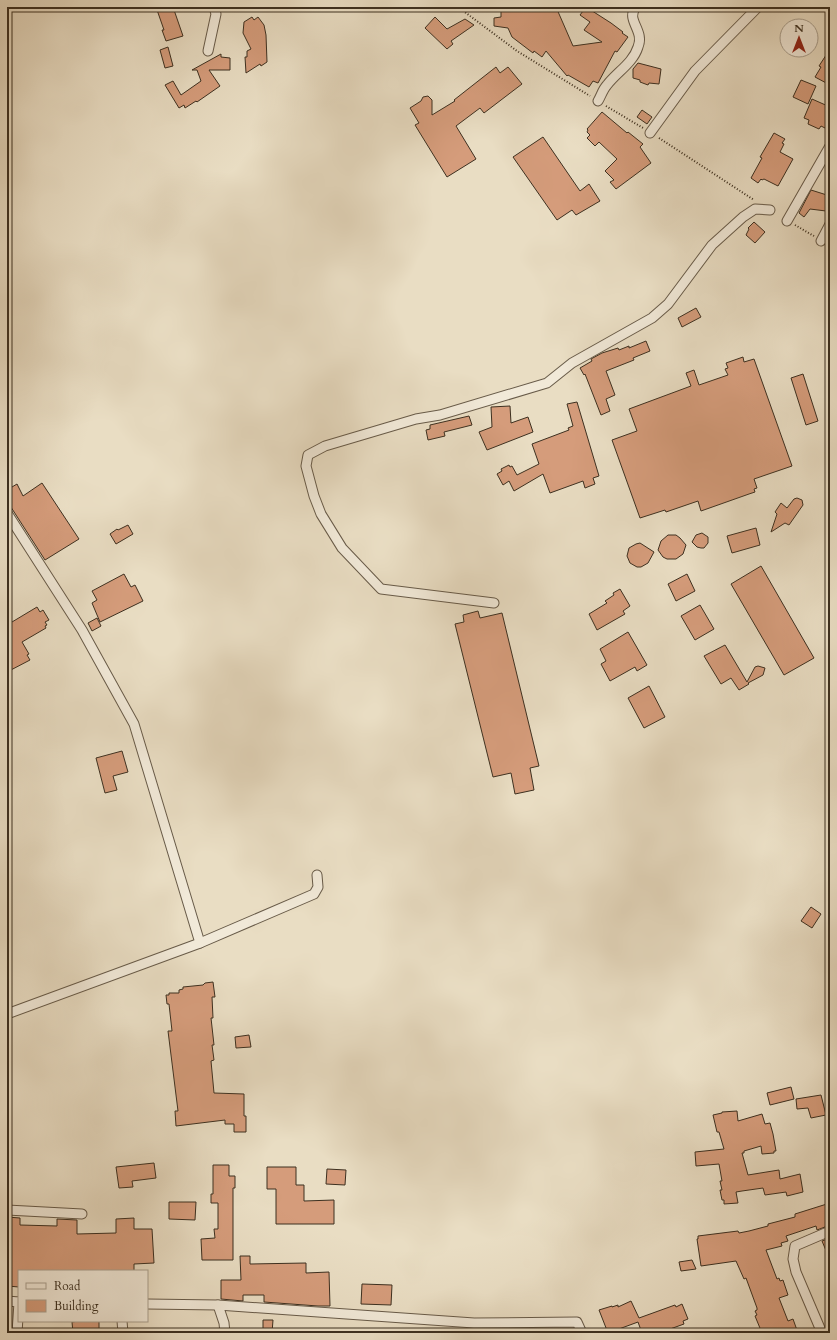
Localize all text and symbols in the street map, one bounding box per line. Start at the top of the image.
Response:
north arrow [779,18,819,58]
text: N [794,21,804,36]
legend [18,1270,148,1322]
text: Road [54,1278,81,1294]
text: Building [54,1298,99,1314]

